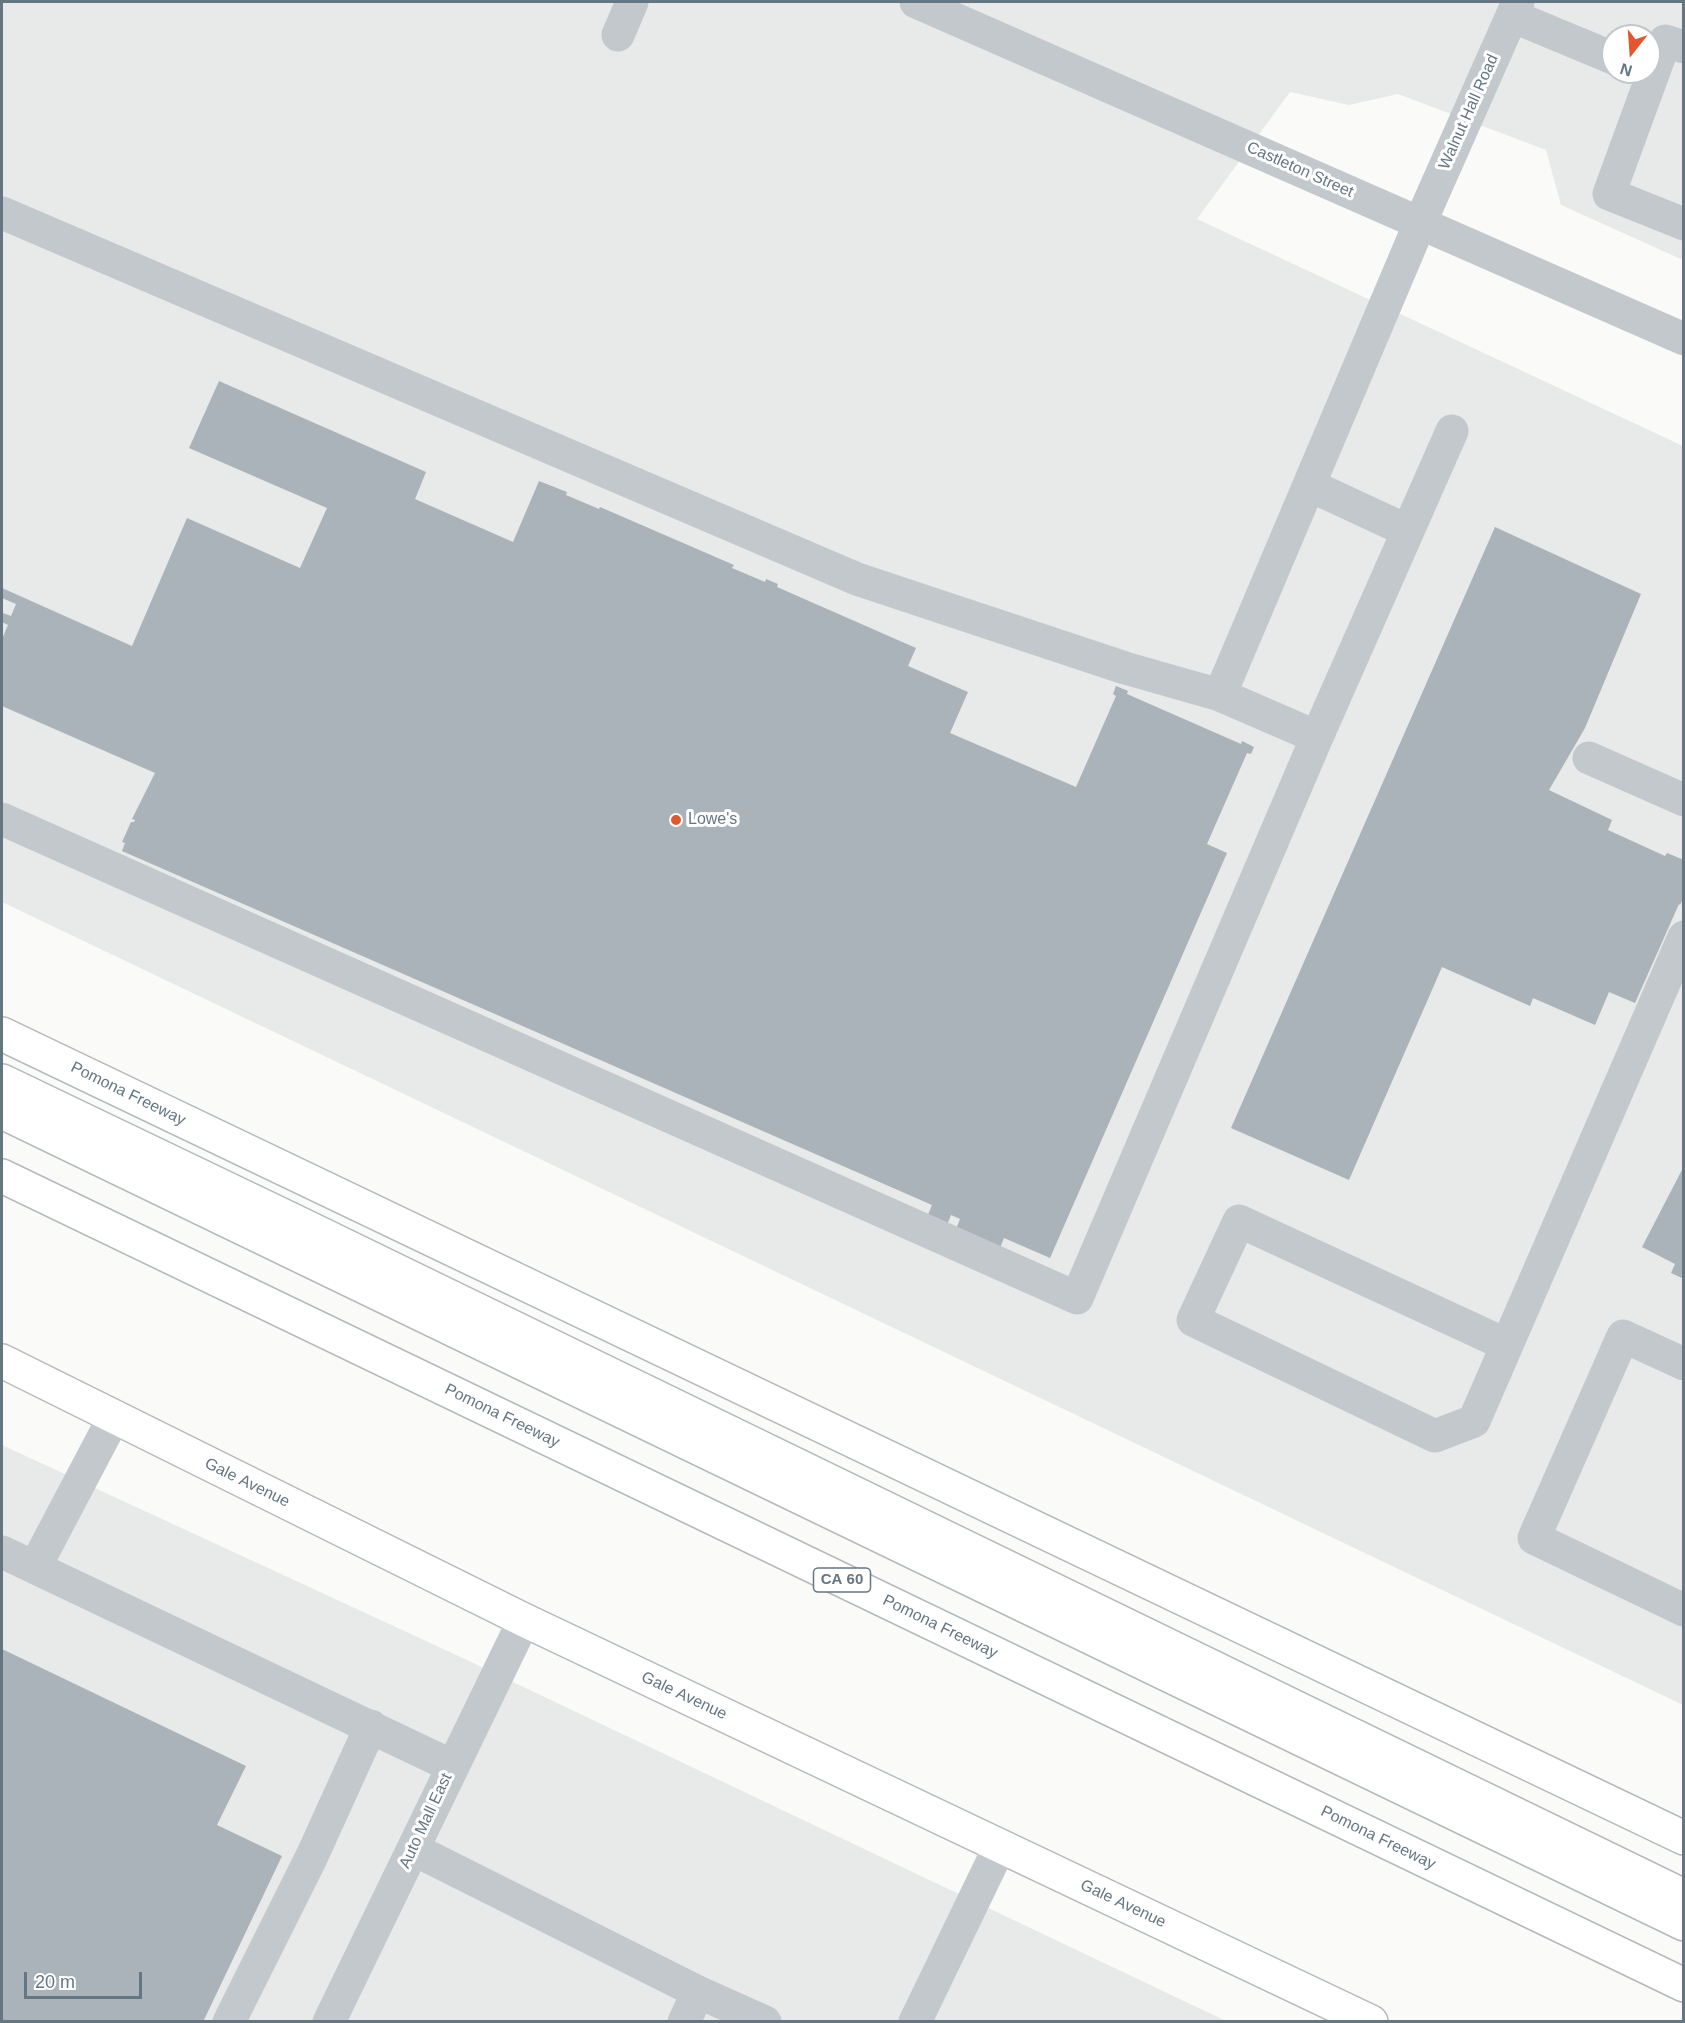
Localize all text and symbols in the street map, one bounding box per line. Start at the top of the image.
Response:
north arrow [1601,24,1661,84]
street label: Walnut Hall Road [1435,51,1503,173]
text: N [1618,60,1634,80]
street label: Castleton Street [1244,138,1356,202]
place label: Lowe's [688,810,737,830]
marker: Lowe's [669,813,683,827]
street label: Pomona Freeway [67,1058,189,1130]
street label: Pomona Freeway [441,1380,563,1452]
street label: Gale Avenue [201,1454,293,1512]
road number: CA 60 [814,1568,870,1592]
street label: Pomona Freeway [879,1591,1001,1663]
street label: Gale Avenue [638,1668,730,1724]
street label: Auto Mall East [396,1770,456,1872]
street label: Pomona Freeway [1317,1802,1439,1874]
street label: Gale Avenue [1077,1876,1169,1932]
scale bar [27,1960,146,1998]
text: 20 m [35,1972,75,1992]

